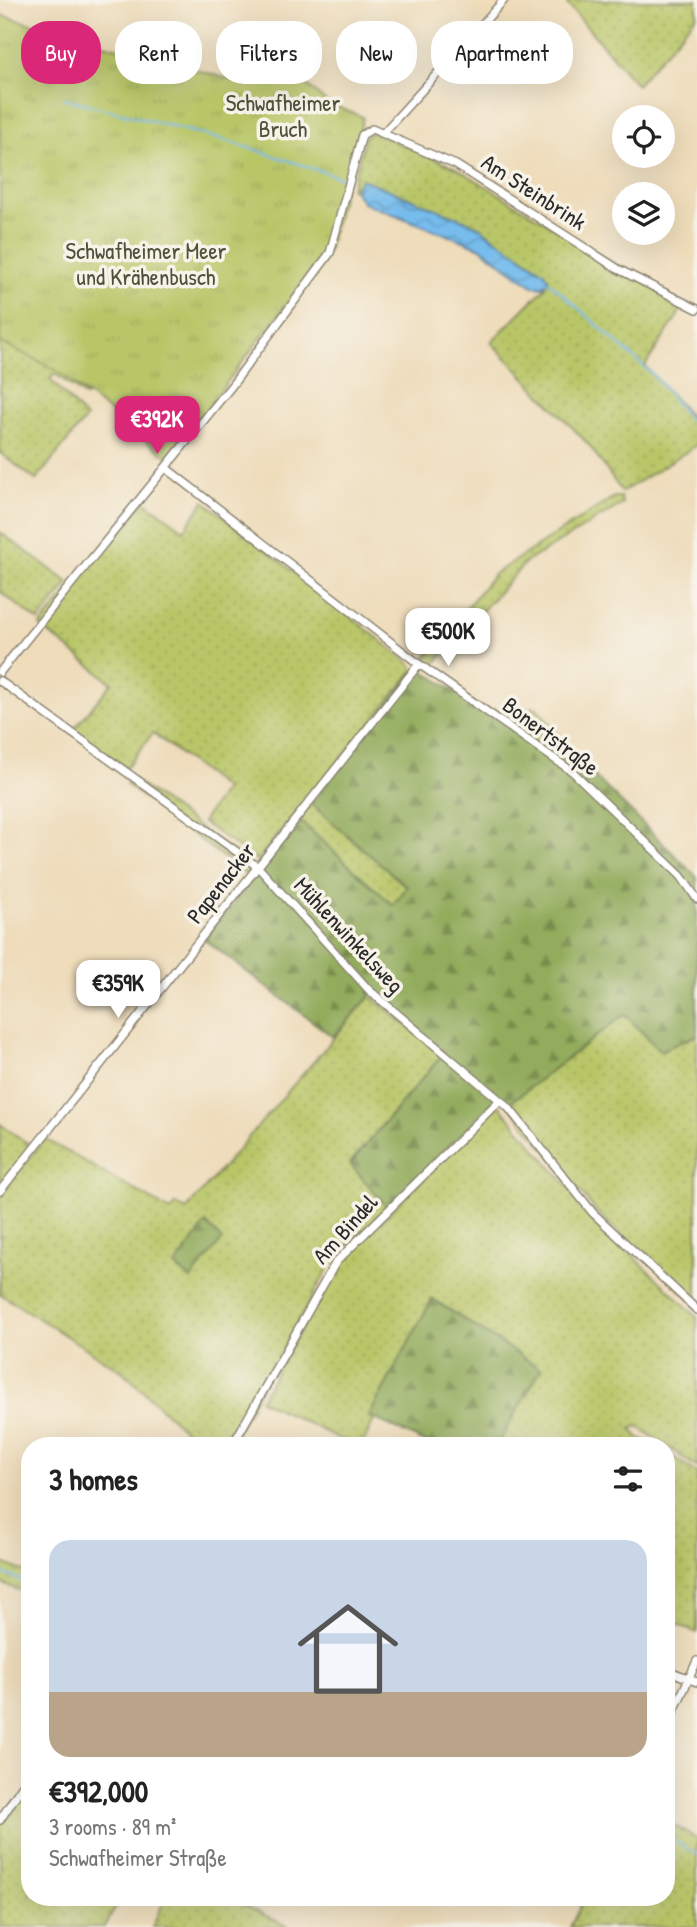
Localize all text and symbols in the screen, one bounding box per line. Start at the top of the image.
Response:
chip: Buy [21,21,101,84]
chip: Rent [115,21,202,84]
chip: Filters [216,21,322,84]
chip: New [336,21,417,84]
chip: Apartment [431,21,573,84]
park label: Schwafheimer Bruch [226,87,340,144]
map controls [612,105,675,245]
button: locate [612,105,675,168]
street label: Am Steinbrink [476,146,593,237]
button: layers [612,182,675,245]
park label: Schwafheimer Meer und Krähenbusch [66,235,227,292]
pin: €392K [108,396,206,456]
text: €392K [131,403,183,434]
pin: €500K [399,608,497,668]
text: €500K [421,615,475,646]
street label: Bonertstraße [497,689,606,782]
street label: Papenacker [179,836,262,930]
street label: Mühlenwinkelsweg [288,870,411,999]
pin: €359K [69,960,167,1020]
text: €359K [92,967,144,998]
street label: Am Bindel [305,1187,385,1270]
text: 3 homes [49,1459,138,1499]
icon: filters [609,1460,647,1498]
icon: home [285,1586,411,1712]
text: €392,000 [49,1771,148,1811]
text: 3 rooms · 89 m² [49,1811,176,1842]
text: Schwafheimer Straße [49,1842,227,1873]

